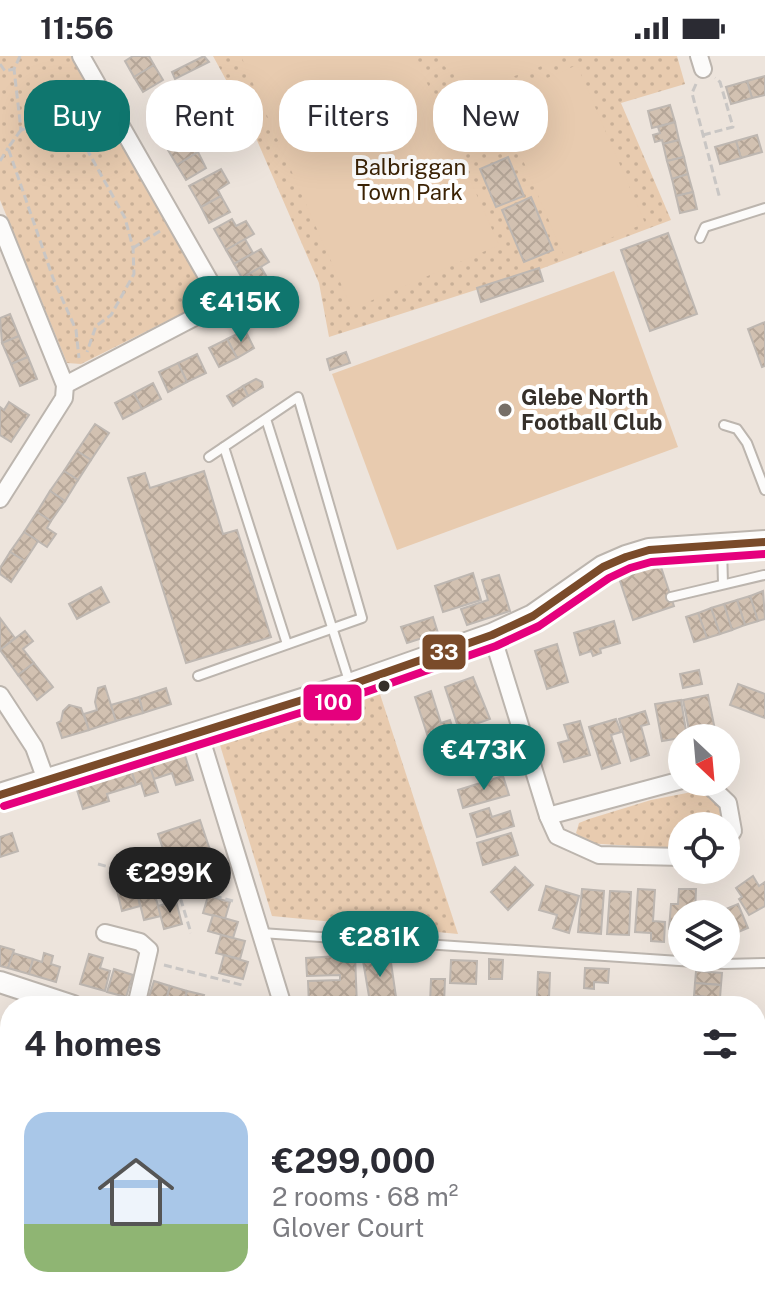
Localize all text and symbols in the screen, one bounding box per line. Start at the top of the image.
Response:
text: 11:56 [40,10,114,46]
chip: Buy [24,80,130,152]
chip: Rent [146,80,263,152]
chip: Filters [279,80,417,152]
chip: New [433,80,548,152]
park label: Balbriggan Town Park [354,154,466,205]
pin: €415K [185,276,297,344]
text: €415K [200,286,282,317]
place label: Glebe North Football Club [521,384,662,435]
marker: Glebe North Football Club [496,401,514,419]
line badge: 33 [421,633,467,671]
text: 33 [429,639,459,665]
unlabelled marker [376,678,392,694]
line badge: 100 [302,683,363,722]
text: 100 [314,689,352,715]
pin: €473K [428,724,540,792]
north arrow [668,724,740,796]
map controls [668,724,740,972]
text: €473K [441,734,527,765]
button: locate [668,812,740,884]
pin: €299K [114,847,226,915]
text: €299K [127,857,213,888]
button: layers [668,900,740,972]
pin: €281K [324,911,436,979]
text: €281K [340,921,420,952]
icon: filters [698,1022,742,1066]
text: 4 homes [24,1024,162,1064]
text: €299,000 [272,1141,435,1181]
icon: home [88,1144,184,1240]
text: 2 rooms · 68 m² [272,1181,458,1212]
text: Glover Court [272,1212,424,1243]

